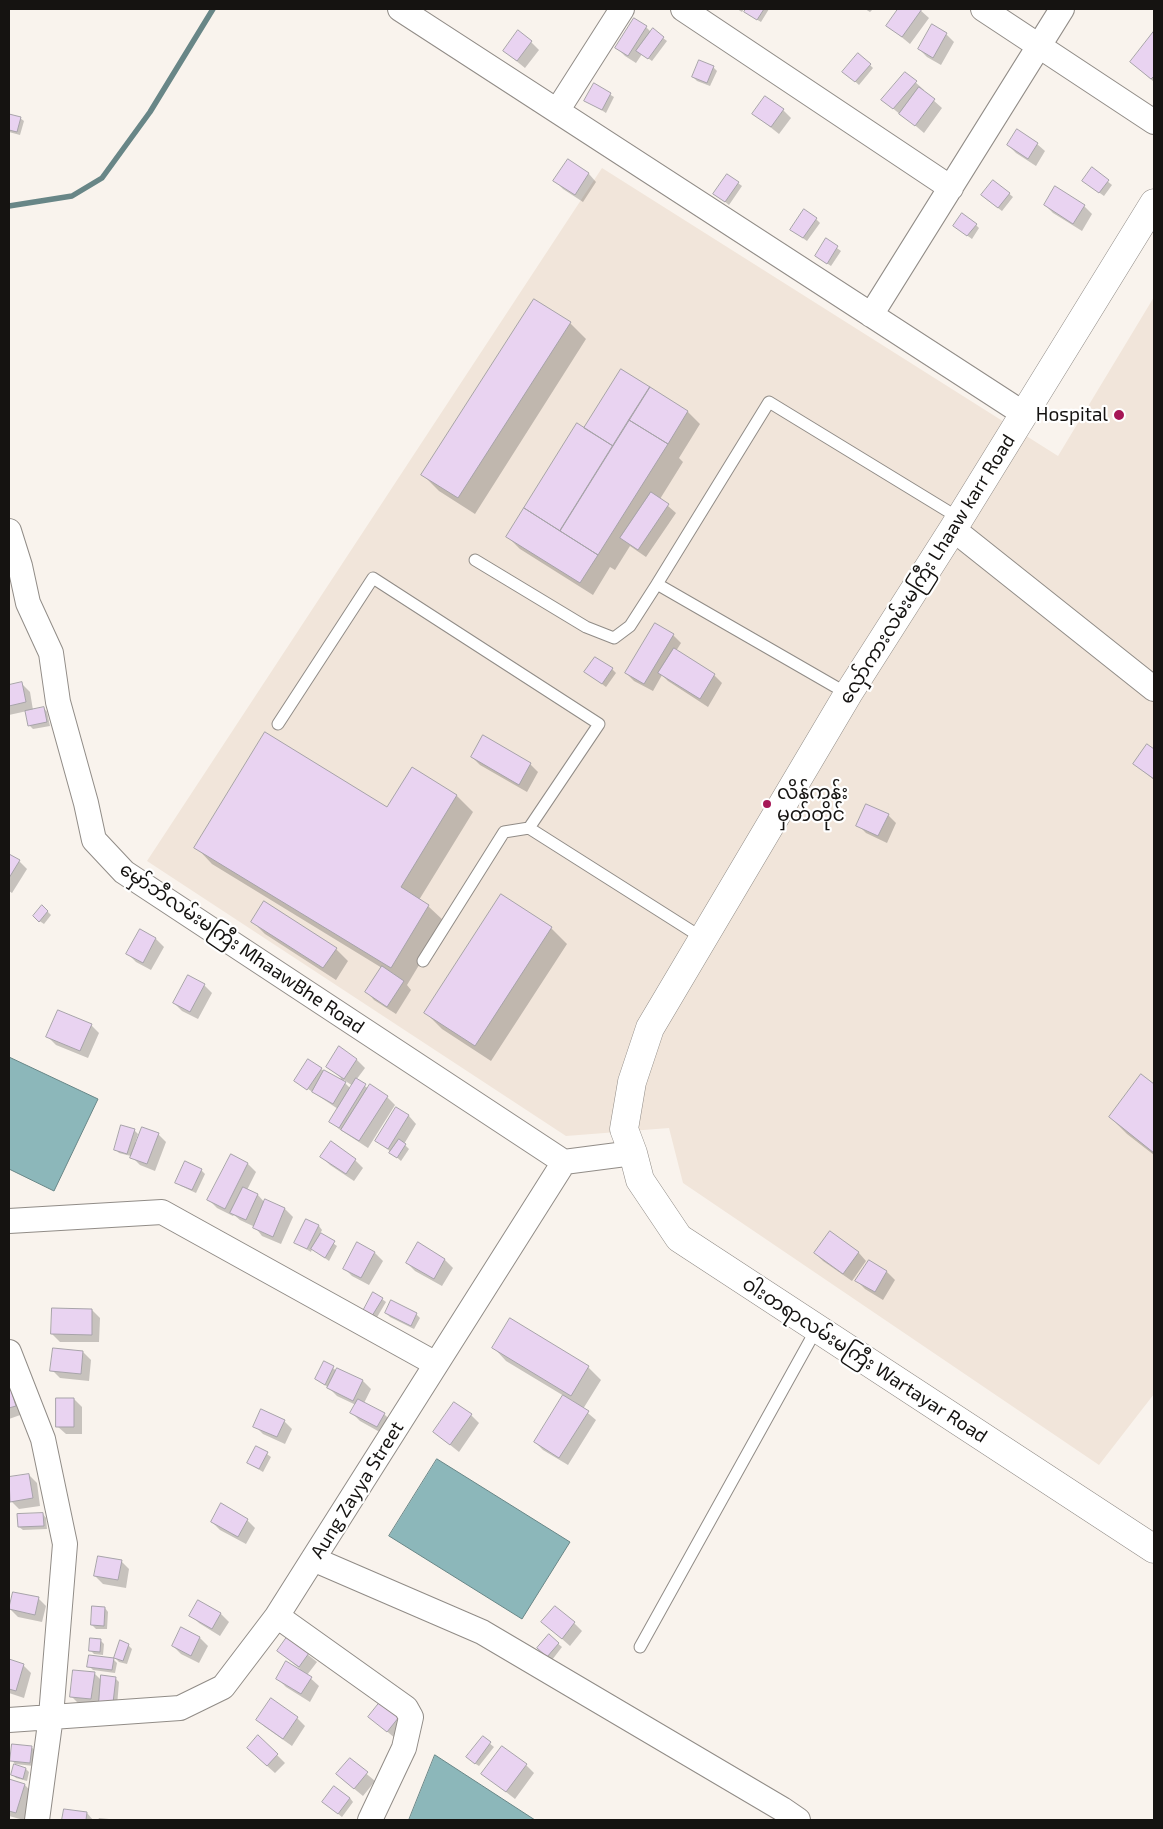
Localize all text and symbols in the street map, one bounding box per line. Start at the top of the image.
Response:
place label: Hospital [1036,404,1108,426]
marker: Hospital [1112,408,1126,422]
street label: လှော်ကားလမ်းမကြီး Lhaaw karr Road [834,430,1020,708]
place label: လိန်ကုန်း မှတ်တိုင် [777,782,848,826]
marker: လိန်ကုန်း မှတ်တိုင် [761,798,773,810]
street label: မှော်ဘီလမ်းမကြီး MhaawBhe Road [115,857,369,1039]
street label: ဝါးတရာလမ်းမကြီး Wartayar Road [738,1272,992,1448]
street label: Aung Zayya Street [306,1417,408,1563]

